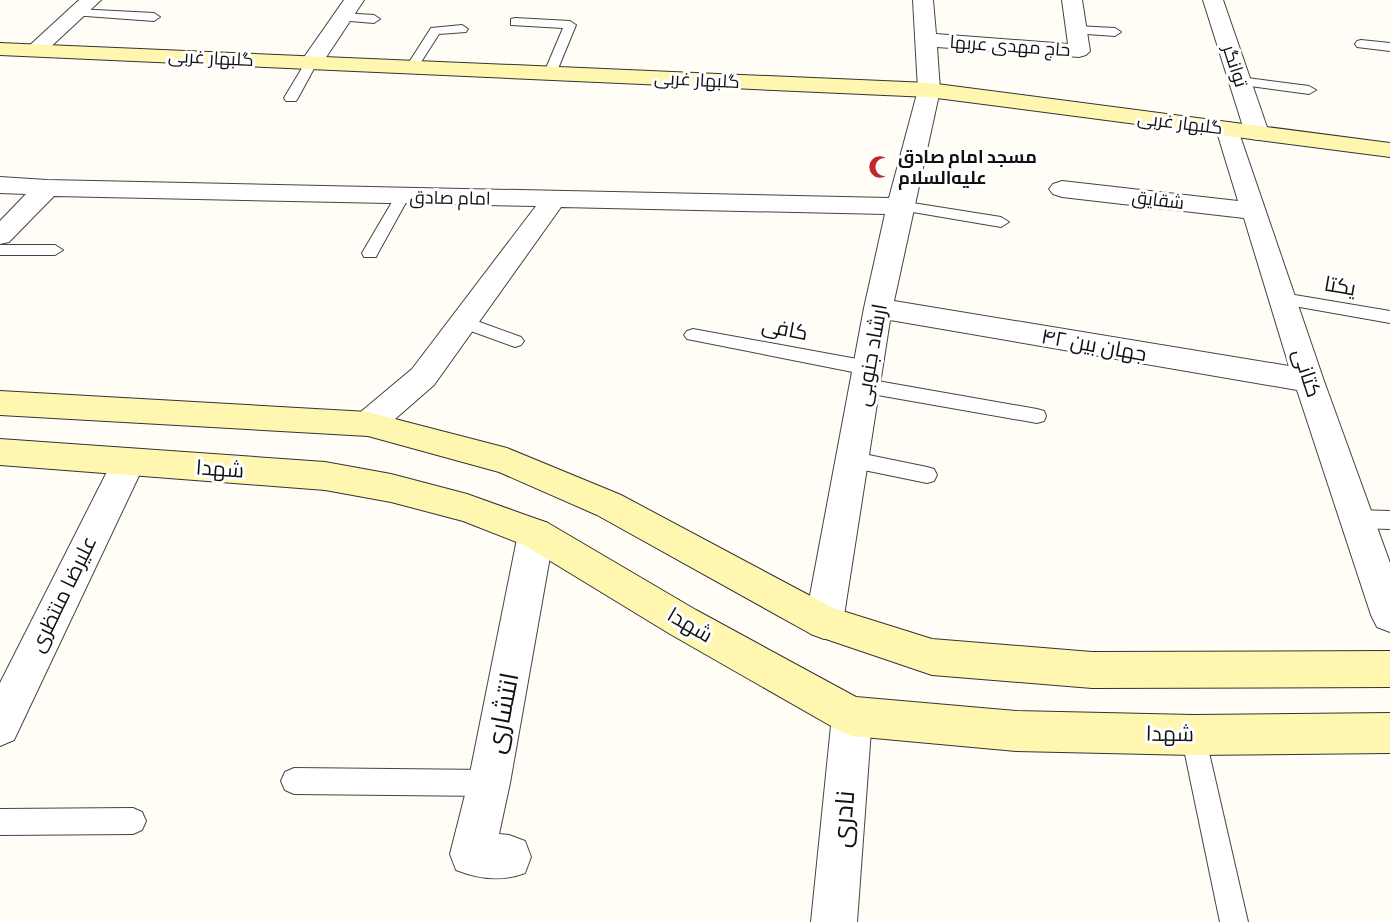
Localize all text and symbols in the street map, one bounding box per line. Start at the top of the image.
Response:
street label: حاج مهدی عربها [949,31,1071,62]
street label: توانگر [1218,41,1252,90]
street label: گلبهار غربی [168,45,254,71]
street label: گلبهار غربی [654,67,740,93]
street label: گلبهار غربی [1136,107,1224,139]
place label: مسجد امام صادق علیه‌السلام [898,146,1037,190]
mosque icon: مسجد امام صادق علیه‌السلام [867,154,893,180]
street label: امام صادق [409,186,491,211]
street label: شقایق [1130,186,1185,215]
street label: یکتا [1322,270,1358,301]
street label: ارشاد جنوبی [849,302,893,408]
street label: کافی [760,312,810,346]
street label: جهان بین ۴۲ [1039,323,1149,367]
street label: کتانی [1287,345,1327,401]
street label: شهدا [195,454,245,484]
street label: علیرضا منتظری [24,532,102,656]
street label: شهدا [663,602,717,648]
street label: انتشاری [478,670,526,756]
street label: شهدا [1146,721,1194,747]
street label: نادری [825,789,861,849]

